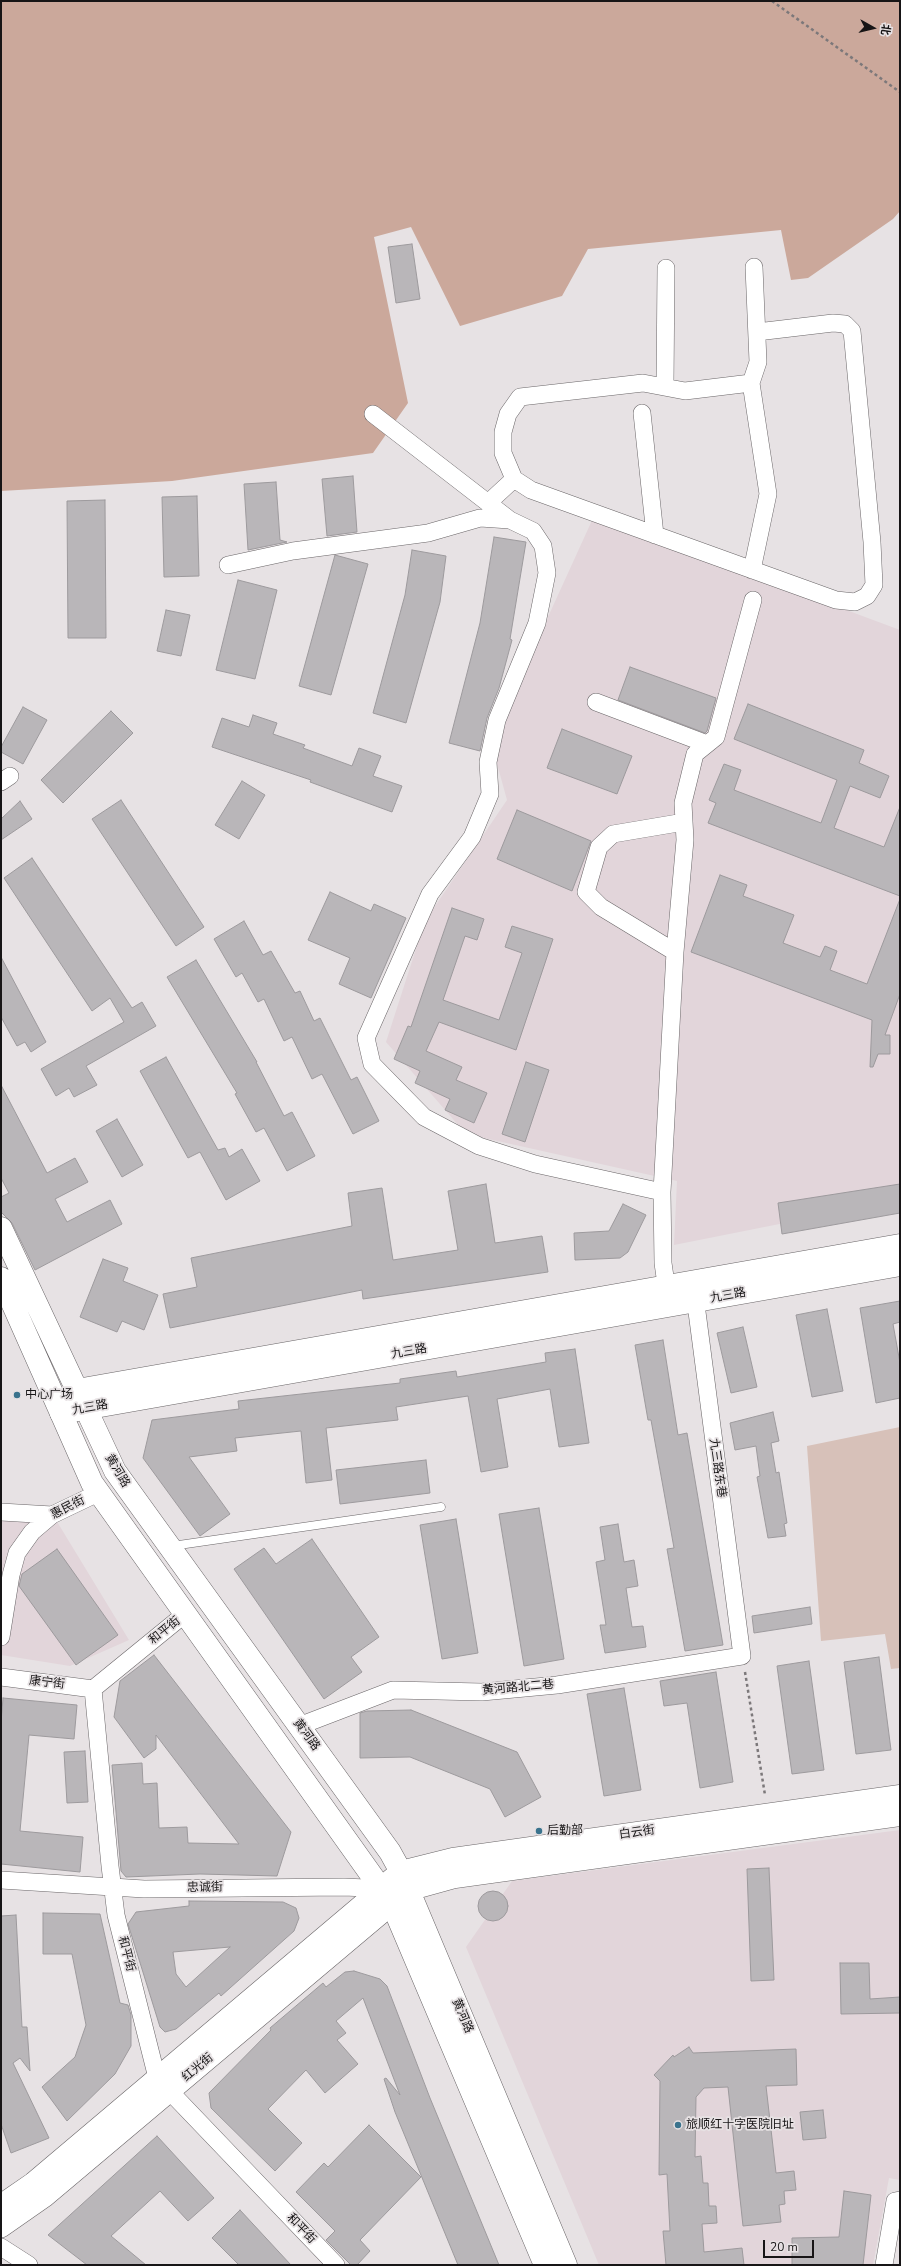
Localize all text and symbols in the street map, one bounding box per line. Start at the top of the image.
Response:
north arrow [853,8,893,48]
text: 北 [877,23,894,36]
street label: 九三路 [709,1286,747,1306]
street label: 九三路 [390,1342,428,1362]
place label: 中心广场 [25,1388,73,1402]
marker: 中心广场 [12,1390,22,1400]
street label: 九三路 [71,1398,109,1418]
street label: 九三路东巷 [706,1437,728,1499]
street label: 黄河路 [102,1452,132,1490]
street label: 惠民街 [49,1493,87,1523]
street label: 和平街 [146,1614,184,1648]
street label: 康宁街 [28,1674,66,1692]
street label: 黄河路北二巷 [482,1678,554,1698]
street label: 黄河路 [290,1716,322,1754]
street label: 白云街 [618,1823,656,1843]
place label: 后勤部 [547,1824,583,1838]
marker: 后勤部 [534,1826,544,1836]
street label: 忠诚街 [187,1880,223,1896]
street label: 和平街 [115,1935,137,1973]
street label: 黄河路 [448,1997,476,2035]
street label: 红光街 [180,2051,216,2085]
place label: 旅顺红十字医院旧址 [686,2118,794,2132]
marker: 旅顺红十字医院旧址 [673,2120,683,2130]
street label: 和平街 [283,2211,319,2247]
scale bar [765,2232,816,2258]
text: 20 m [770,2239,798,2255]

